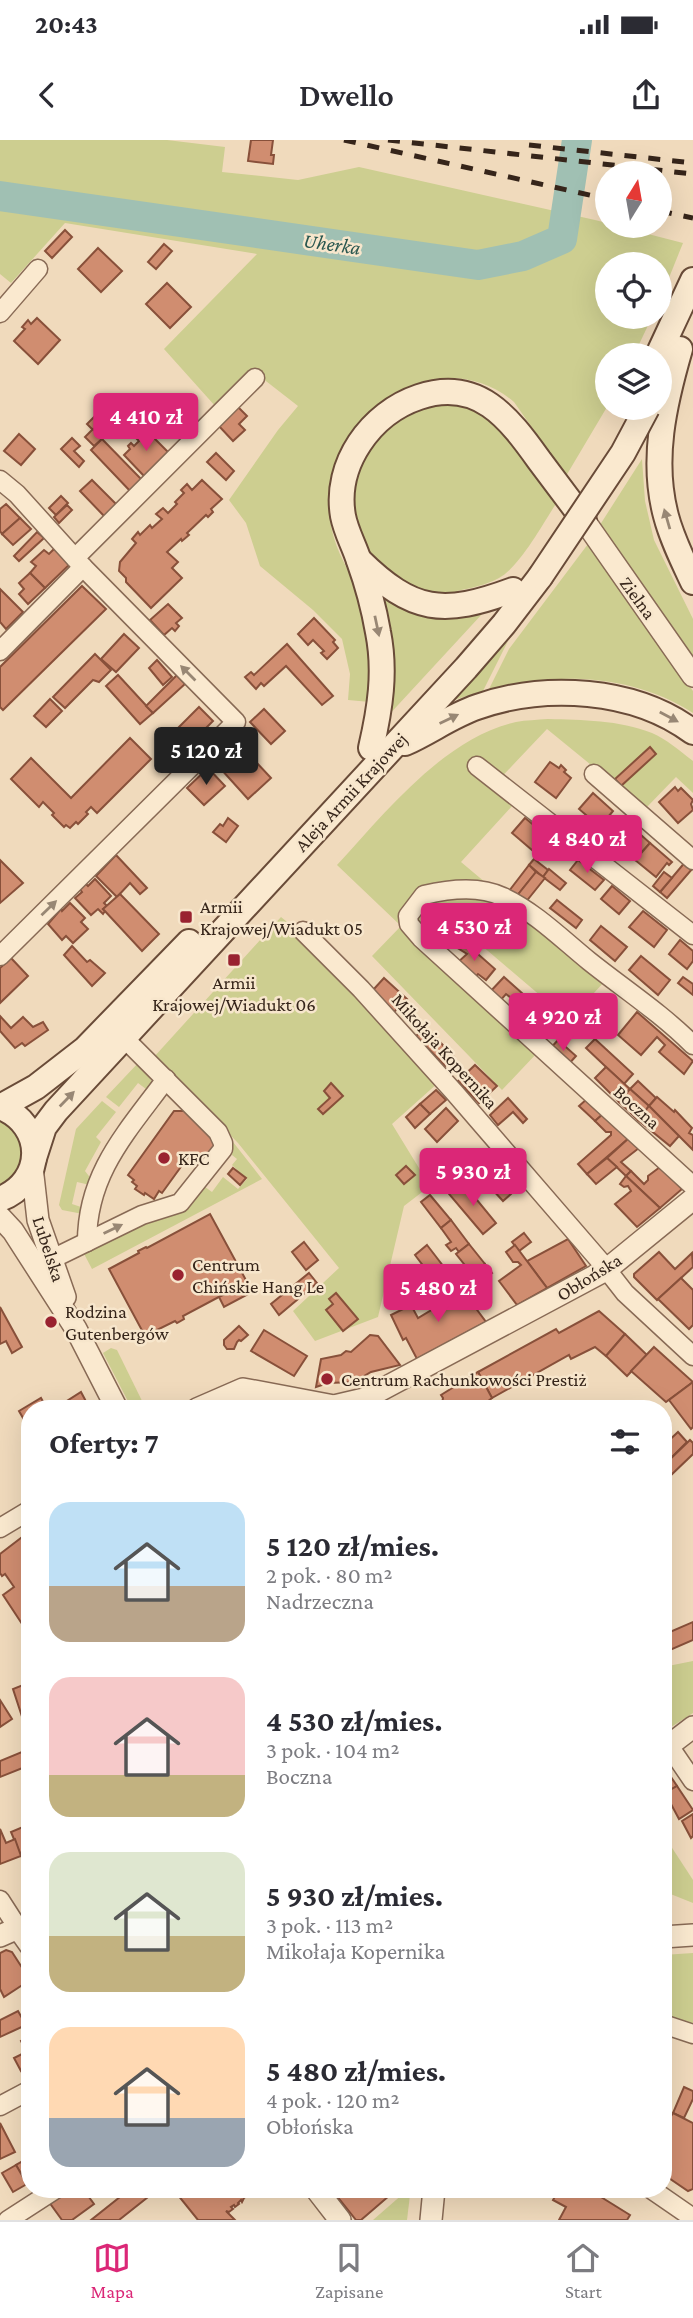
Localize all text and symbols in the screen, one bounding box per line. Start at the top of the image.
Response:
text: 20:43 [35,10,98,39]
icon: back [28,76,66,114]
icon: share [627,76,665,114]
text: Dwello [299,77,394,113]
north arrow [595,161,672,238]
map controls [595,161,672,420]
water label: Uherka [302,228,362,260]
button: locate [595,252,672,329]
button: layers [595,343,672,420]
pin: 4 410 zł [74,394,218,453]
text: 4 410 zł [109,403,183,429]
one-way arrow [662,508,672,529]
street label: Zielna [616,573,660,623]
one-way arrow [371,615,382,637]
one-way arrow [180,665,197,682]
one-way arrow [659,711,678,723]
one-way arrow [439,714,459,725]
pin: 5 120 zł [134,728,278,787]
street label: Aleja Armii Krajowej [291,728,412,856]
text: 5 120 zł [170,737,242,763]
pin: 4 840 zł [515,816,659,875]
text: 4 840 zł [548,825,626,851]
place label: Armii Krajowej/Wiadukt 05 [200,896,363,940]
one-way arrow [41,900,58,917]
pin: 4 530 zł [402,904,546,963]
marker: Armii Krajowej/Wiadukt 05 [178,909,194,925]
text: 4 530 zł [437,913,511,939]
marker: Armii Krajowej/Wiadukt 06 [226,952,242,968]
place label: Armii Krajowej/Wiadukt 06 [152,972,316,1016]
street label: Mikołaja Kopernika [387,989,502,1114]
pin: 4 920 zł [491,993,635,1053]
text: 4 920 zł [525,1003,601,1029]
street label: Boczna [610,1081,665,1133]
one-way arrow [58,1091,75,1108]
place label: KFC [178,1148,209,1169]
pin: 5 930 zł [401,1149,545,1208]
marker: KFC [156,1150,172,1166]
text: 5 930 zł [436,1158,510,1184]
street label: Lubelska [29,1214,70,1285]
one-way arrow [103,1223,123,1235]
street label: Obłońska [553,1249,625,1305]
place label: Centrum Chińskie Hang Le [192,1254,324,1297]
pin: 5 480 zł [366,1264,510,1324]
marker: Centrum Chińskie Hang Le [170,1267,186,1283]
text: 5 480 zł [399,1274,477,1300]
place label: Rodzina Gutenbergów [65,1301,169,1344]
marker: Rodzina Gutenbergów [43,1314,59,1330]
place label: Centrum Rachunkowości Prestiż [341,1369,587,1390]
marker: Centrum Rachunkowości Prestiż [319,1371,335,1387]
icon: filters [606,1423,644,1461]
text: Oferty: 7 [49,1426,159,1459]
text: 5 120 zł/mies. [266,1529,439,1562]
icon: home [105,1530,189,1614]
text: 2 pok. · 80 m² [266,1562,393,1588]
text: Nadrzeczna [266,1588,374,1614]
text: 4 530 zł/mies. [266,1704,443,1737]
icon: home [105,1705,189,1789]
text: 3 pok. · 104 m² [266,1737,400,1763]
text: Boczna [266,1763,332,1789]
text: 5 930 zł/mies. [266,1879,443,1912]
icon: home [105,1880,189,1964]
text: 3 pok. · 113 m² [266,1912,393,1938]
text: Mikołaja Kopernika [266,1938,445,1964]
text: 5 480 zł/mies. [266,2054,446,2087]
icon: home [105,2055,189,2139]
text: 4 pok. · 120 m² [266,2087,400,2113]
text: Obłońska [266,2113,354,2139]
tab: Mapa [91,2239,134,2302]
tab: Zapisane [315,2239,383,2302]
tab: Start [564,2239,602,2302]

